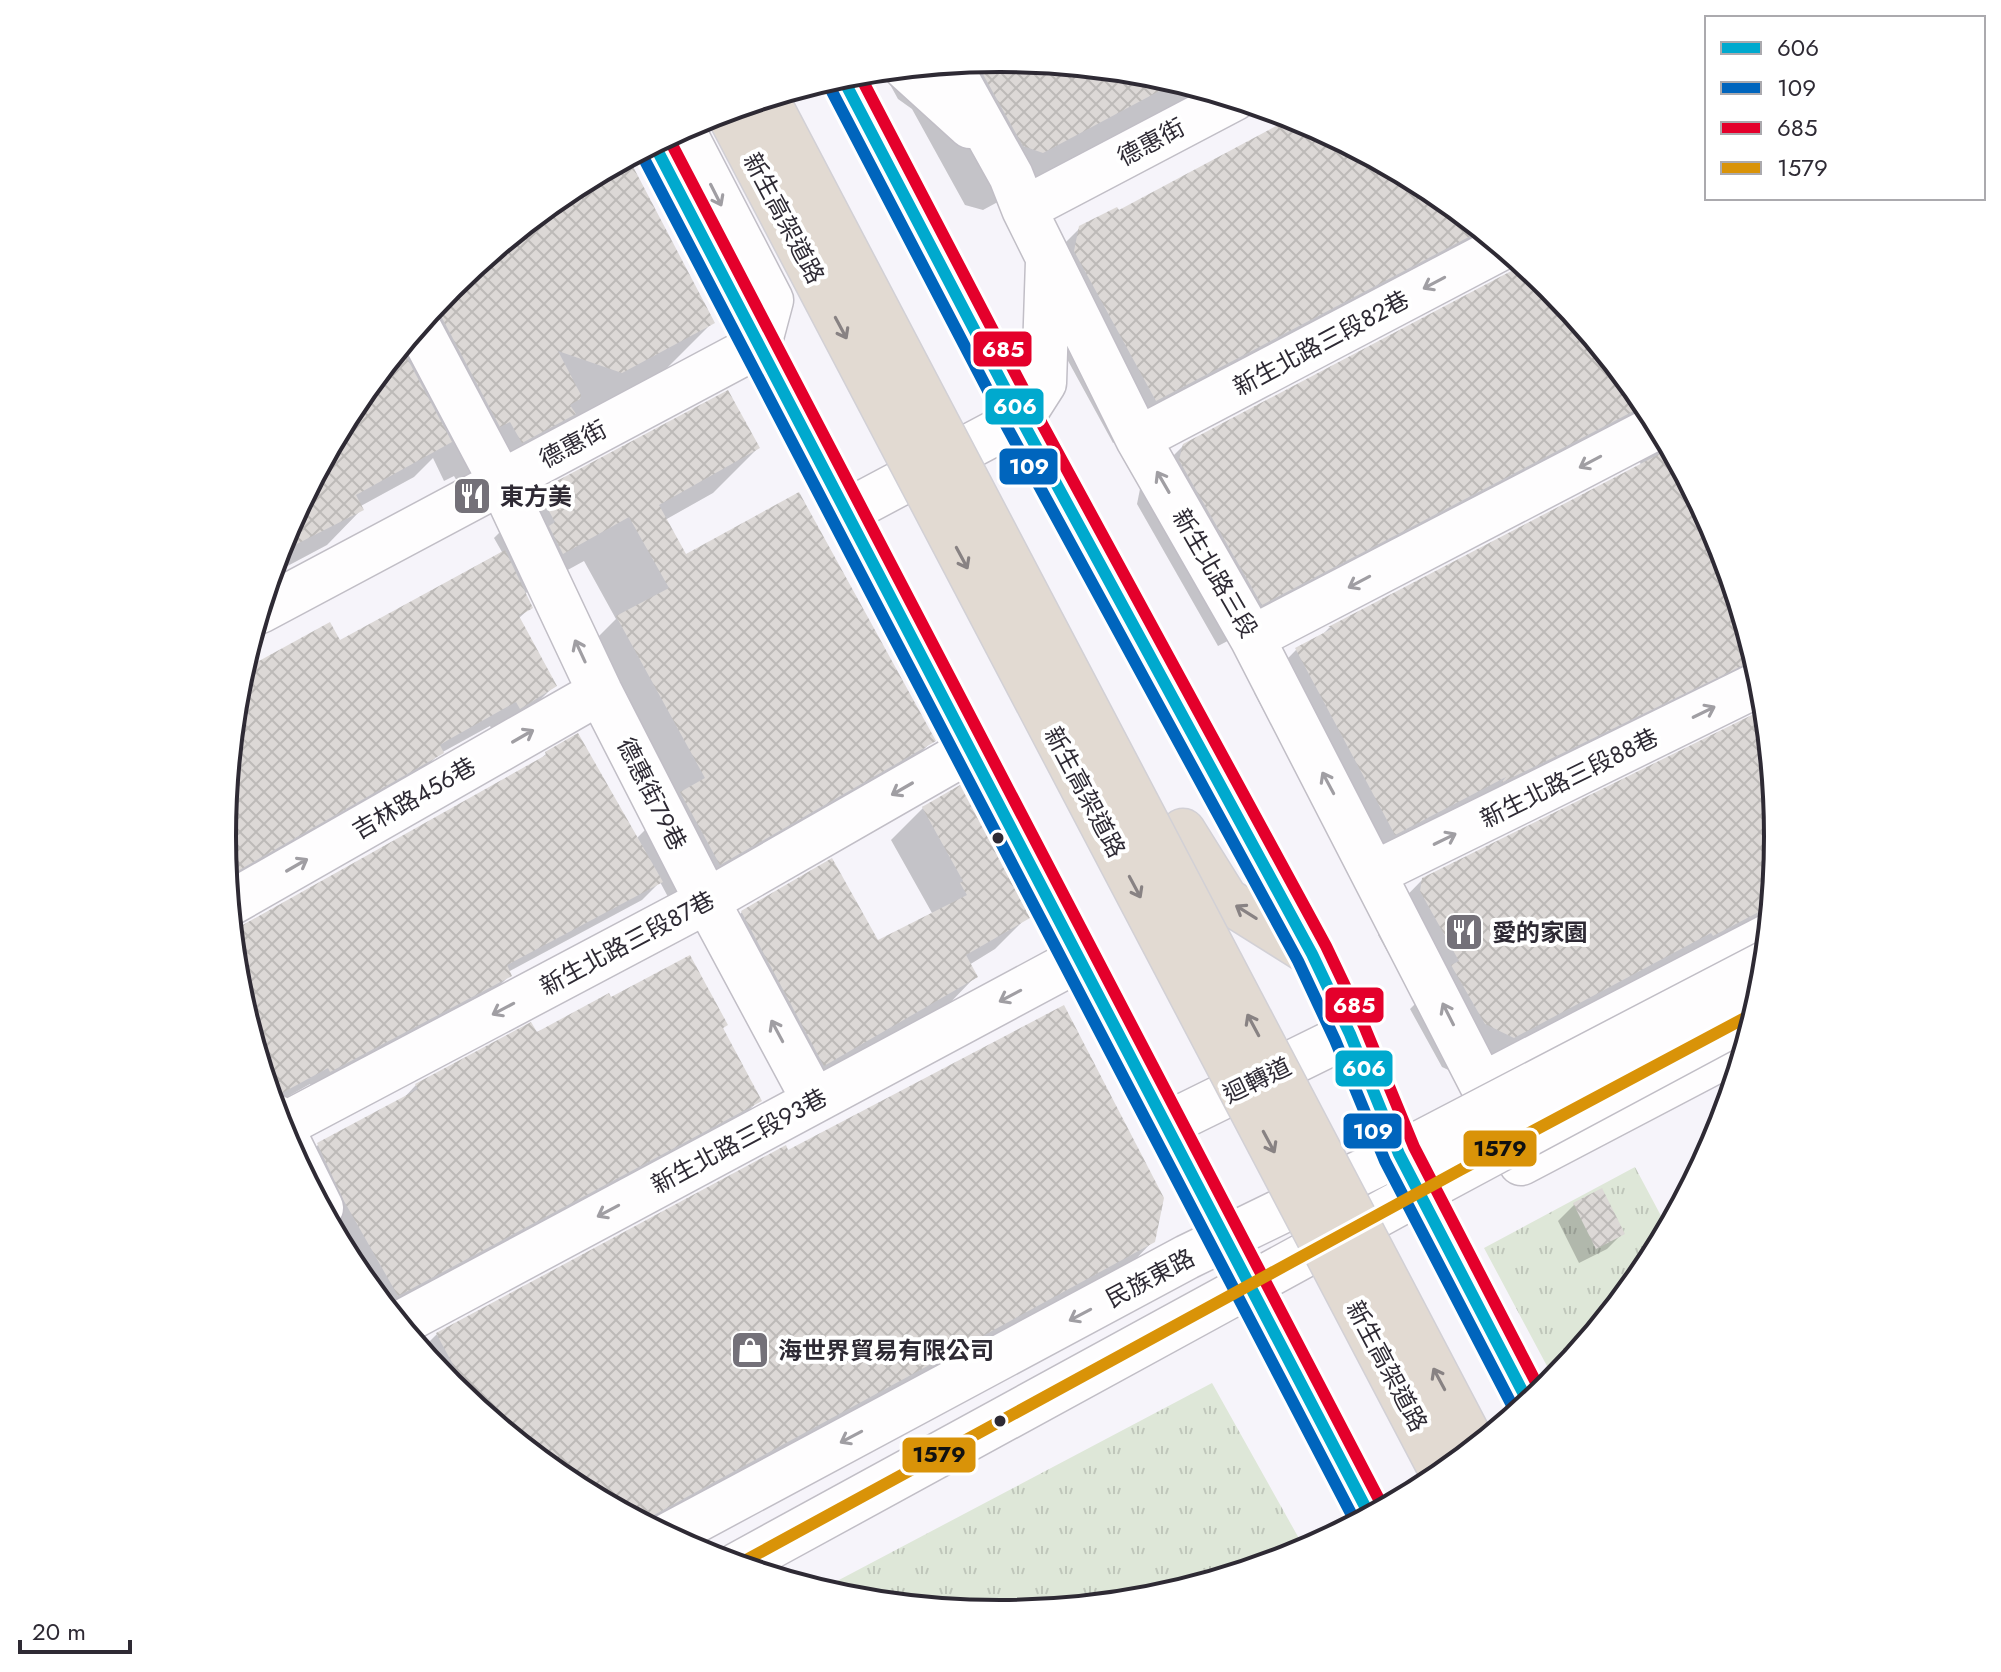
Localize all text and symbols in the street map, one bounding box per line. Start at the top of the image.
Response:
legend [1705,16,1985,200]
text: 606 [1777,30,1819,65]
text: 109 [1777,70,1816,105]
street label: 德惠街 [1111,110,1191,174]
text: 685 [1777,110,1817,145]
street label: 新生高架道路 [735,146,833,290]
text: 1579 [1777,150,1828,185]
one-way arrow [709,183,725,207]
one-way arrow [1423,276,1447,292]
street label: 新生北路三段82巷 [1227,282,1415,404]
one-way arrow [834,315,850,339]
line badge: 685 [972,330,1033,368]
text: 685 [982,333,1024,365]
line badge: 606 [984,387,1045,426]
text: 606 [993,390,1037,422]
street label: 德惠街 [533,412,613,476]
line badge: 109 [998,447,1059,486]
text: 109 [1009,450,1049,482]
one-way arrow [1579,454,1602,470]
one-way arrow [1155,471,1171,494]
restaurant icon: 東方美 [451,475,493,517]
place label: 東方美 [500,479,572,514]
street label: 新生北路三段 [1164,502,1266,644]
one-way arrow [955,545,971,569]
one-way arrow [1348,575,1372,591]
one-way arrow [572,640,587,664]
one-way arrow [1691,703,1715,719]
street label: 新生高架道路 [1036,720,1134,864]
street label: 新生北路三段88巷 [1474,720,1664,836]
one-way arrow [511,728,534,744]
street label: 德惠街79巷 [609,732,695,856]
street label: 吉林路456巷 [346,749,482,847]
one-way arrow [1320,772,1336,796]
one-way arrow [891,781,914,797]
unlabelled marker [990,830,1006,846]
one-way arrow [1433,831,1457,846]
one-way arrow [285,857,308,873]
one-way arrow [1128,875,1144,899]
street label: 新生北路三段87巷 [533,882,721,1004]
one-way arrow [1235,904,1258,920]
restaurant icon: 愛的家園 [1443,911,1485,953]
place label: 愛的家園 [1492,915,1588,950]
line badge: 685 [1324,986,1385,1024]
one-way arrow [999,988,1022,1004]
text: 685 [1333,989,1375,1021]
one-way arrow [492,1001,515,1017]
one-way arrow [1439,1003,1455,1027]
one-way arrow [1245,1013,1261,1037]
one-way arrow [768,1020,784,1044]
street label: 迴轉道 [1217,1048,1297,1112]
line badge: 606 [1334,1049,1394,1088]
text: 606 [1342,1052,1386,1084]
street label: 新生北路三段93巷 [645,1080,833,1202]
line badge: 109 [1342,1112,1403,1150]
text: 109 [1353,1115,1393,1147]
line badge: 1579 [1462,1129,1538,1168]
one-way arrow [1262,1130,1278,1154]
text: 1579 [1473,1132,1527,1164]
one-way arrow [597,1204,620,1220]
street label: 民族東路 [1099,1240,1201,1316]
street label: 新生高架道路 [1338,1294,1436,1438]
one-way arrow [1068,1308,1092,1323]
shop icon: 海世界貿易有限公司 [729,1329,771,1371]
place label: 海世界貿易有限公司 [778,1333,994,1368]
one-way arrow [1431,1367,1446,1391]
unlabelled marker [992,1413,1008,1429]
one-way arrow [839,1430,863,1446]
line badge: 1579 [901,1436,977,1474]
text: 1579 [912,1438,966,1470]
scale bar [20,1604,130,1654]
text: 20 m [32,1614,86,1649]

